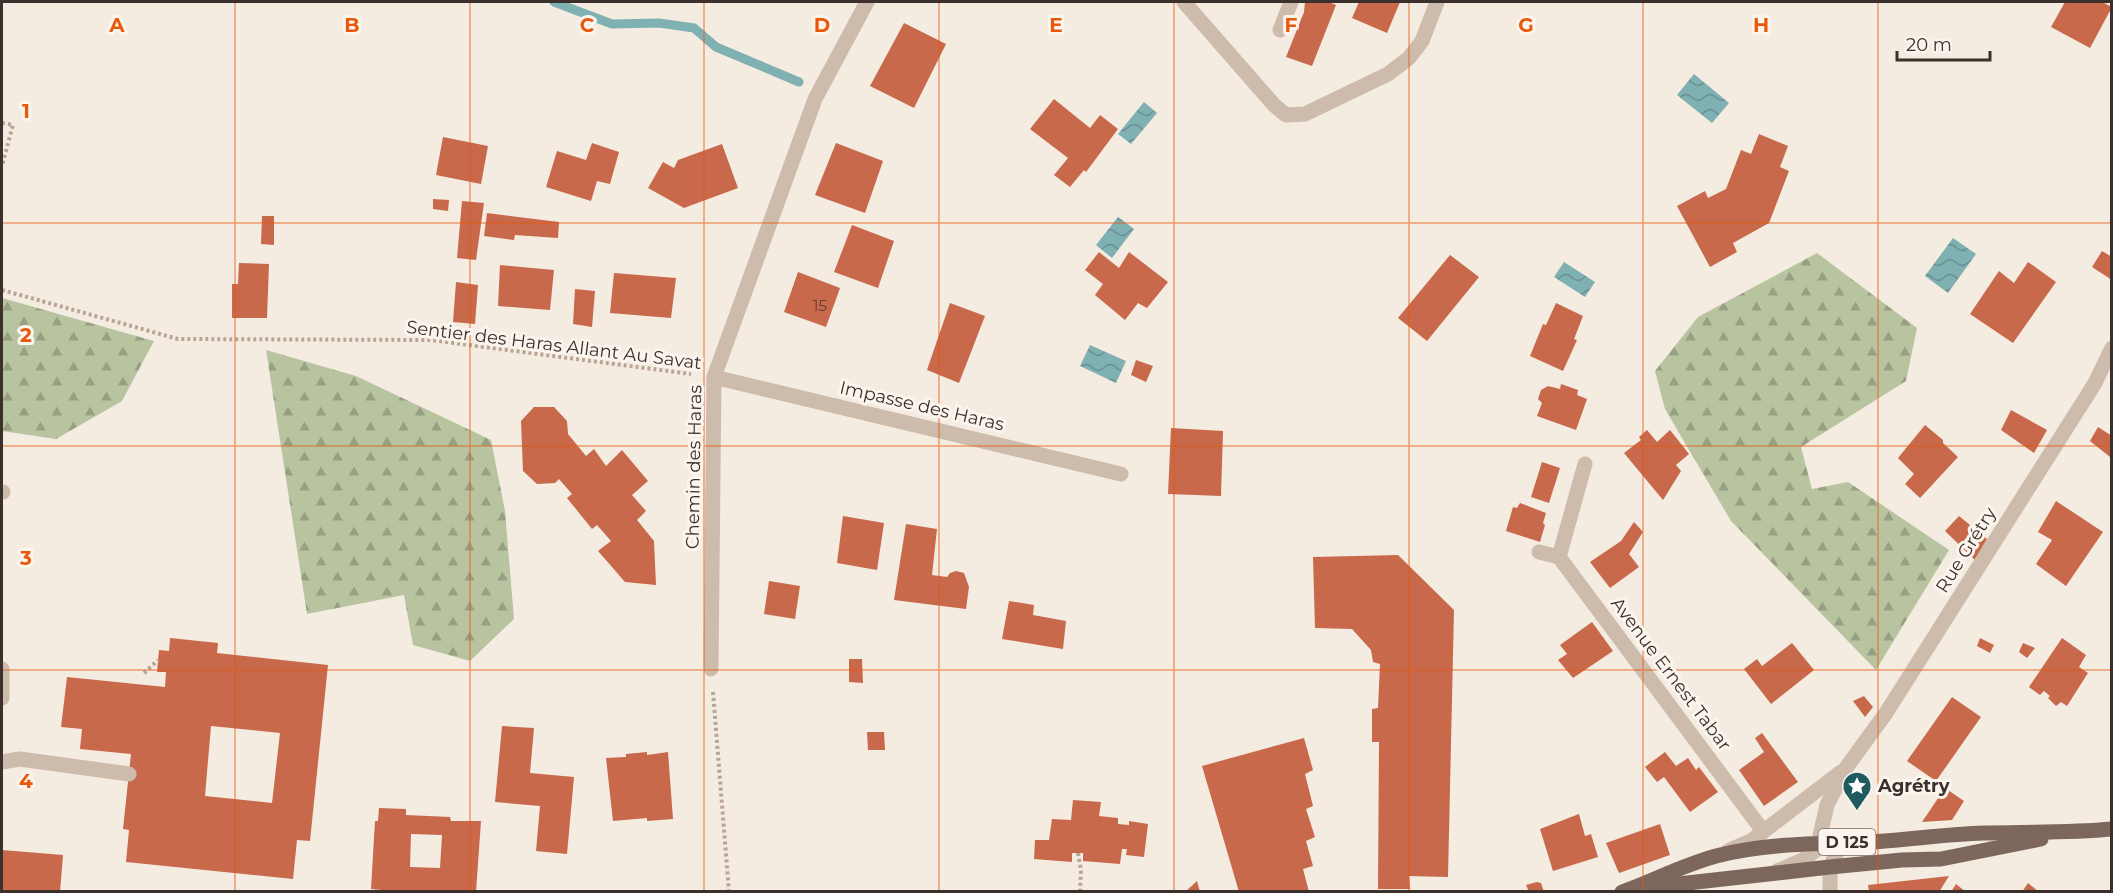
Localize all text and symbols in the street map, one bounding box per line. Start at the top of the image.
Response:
text: A [108,13,125,37]
text: B [344,13,360,37]
text: C [580,13,595,37]
text: D [814,13,830,37]
text: E [1049,13,1063,37]
text: F [1285,13,1298,37]
text: G [1518,13,1534,37]
text: H [1753,13,1769,37]
scale bar [1897,24,1990,62]
text: 20 m [1906,34,1952,56]
text: 1 [22,99,30,123]
house number: 15 [813,296,827,315]
street label: Sentier des Haras Allant Au Savat [405,316,703,374]
text: 2 [20,323,32,347]
street label: Impasse des Haras [838,376,1007,436]
street label: Chemin des Haras [682,384,706,549]
street label: Rue Grétry [1931,503,2001,597]
text: 3 [19,546,32,570]
street label: Avenue Ernest Tabar [1606,593,1736,755]
text: 4 [19,769,33,793]
place icon: Agrétry [1841,770,1873,812]
place label: Agrétry [1877,775,1950,797]
road number: D 125 [1818,829,1876,855]

